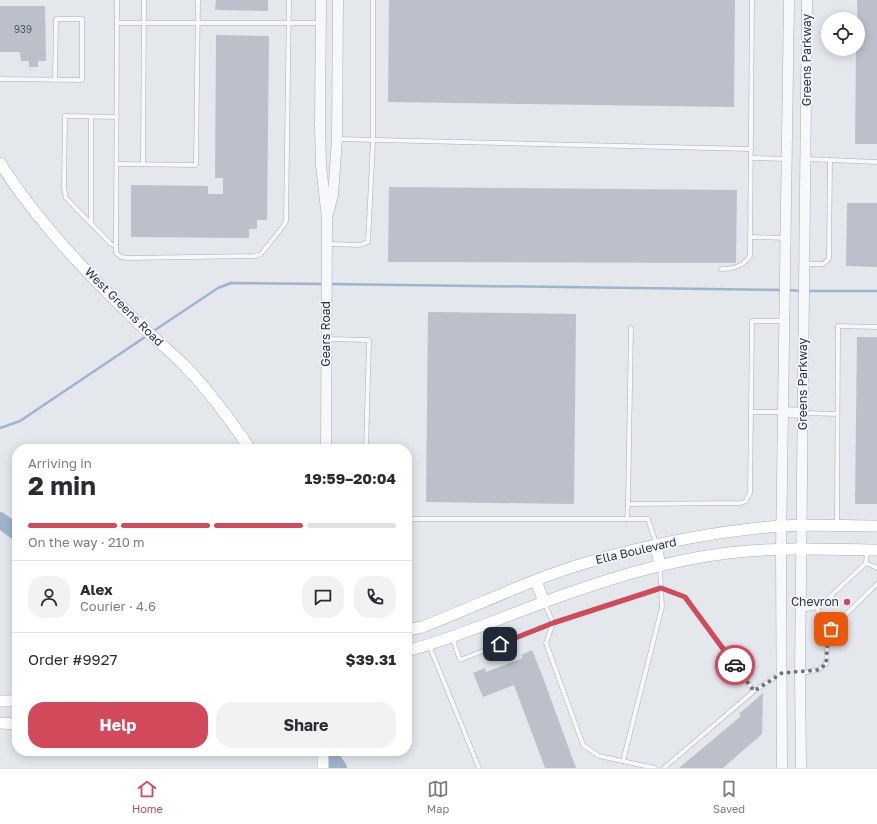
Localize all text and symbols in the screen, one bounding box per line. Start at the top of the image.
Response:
map controls [821,12,865,56]
button: locate [821,12,865,56]
street label: Greens Parkway [799,13,814,106]
house number: 939 [14,23,32,35]
street label: West Greens Road [82,264,167,349]
street label: Gears Road [318,301,333,367]
street label: Greens Parkway [795,337,810,430]
text: Arriving in [28,455,92,471]
text: 19:59–20:04 [304,469,396,487]
text: 2 min [28,470,96,501]
text: On the way · 210 m [28,534,145,550]
street label: Ella Boulevard [594,534,678,567]
button: person [28,576,70,618]
button: chat [302,576,344,618]
button: phone [354,576,396,618]
text: Alex [80,580,113,598]
place label: Chevron [791,594,839,609]
marker: Chevron [842,597,852,607]
text: Courier · 4.6 [80,598,156,614]
pin [814,612,848,646]
icon: bag [820,618,842,640]
pin [483,627,517,661]
icon: home [489,633,511,655]
courier [715,645,755,685]
text: Order #9927 [28,650,117,668]
text: $39.31 [346,650,396,668]
icon: car [724,654,746,676]
button: Help [28,702,208,748]
button: Share [216,702,396,748]
tab: Home [132,778,163,815]
tab: Map [427,778,449,815]
tab: Saved [713,778,745,815]

